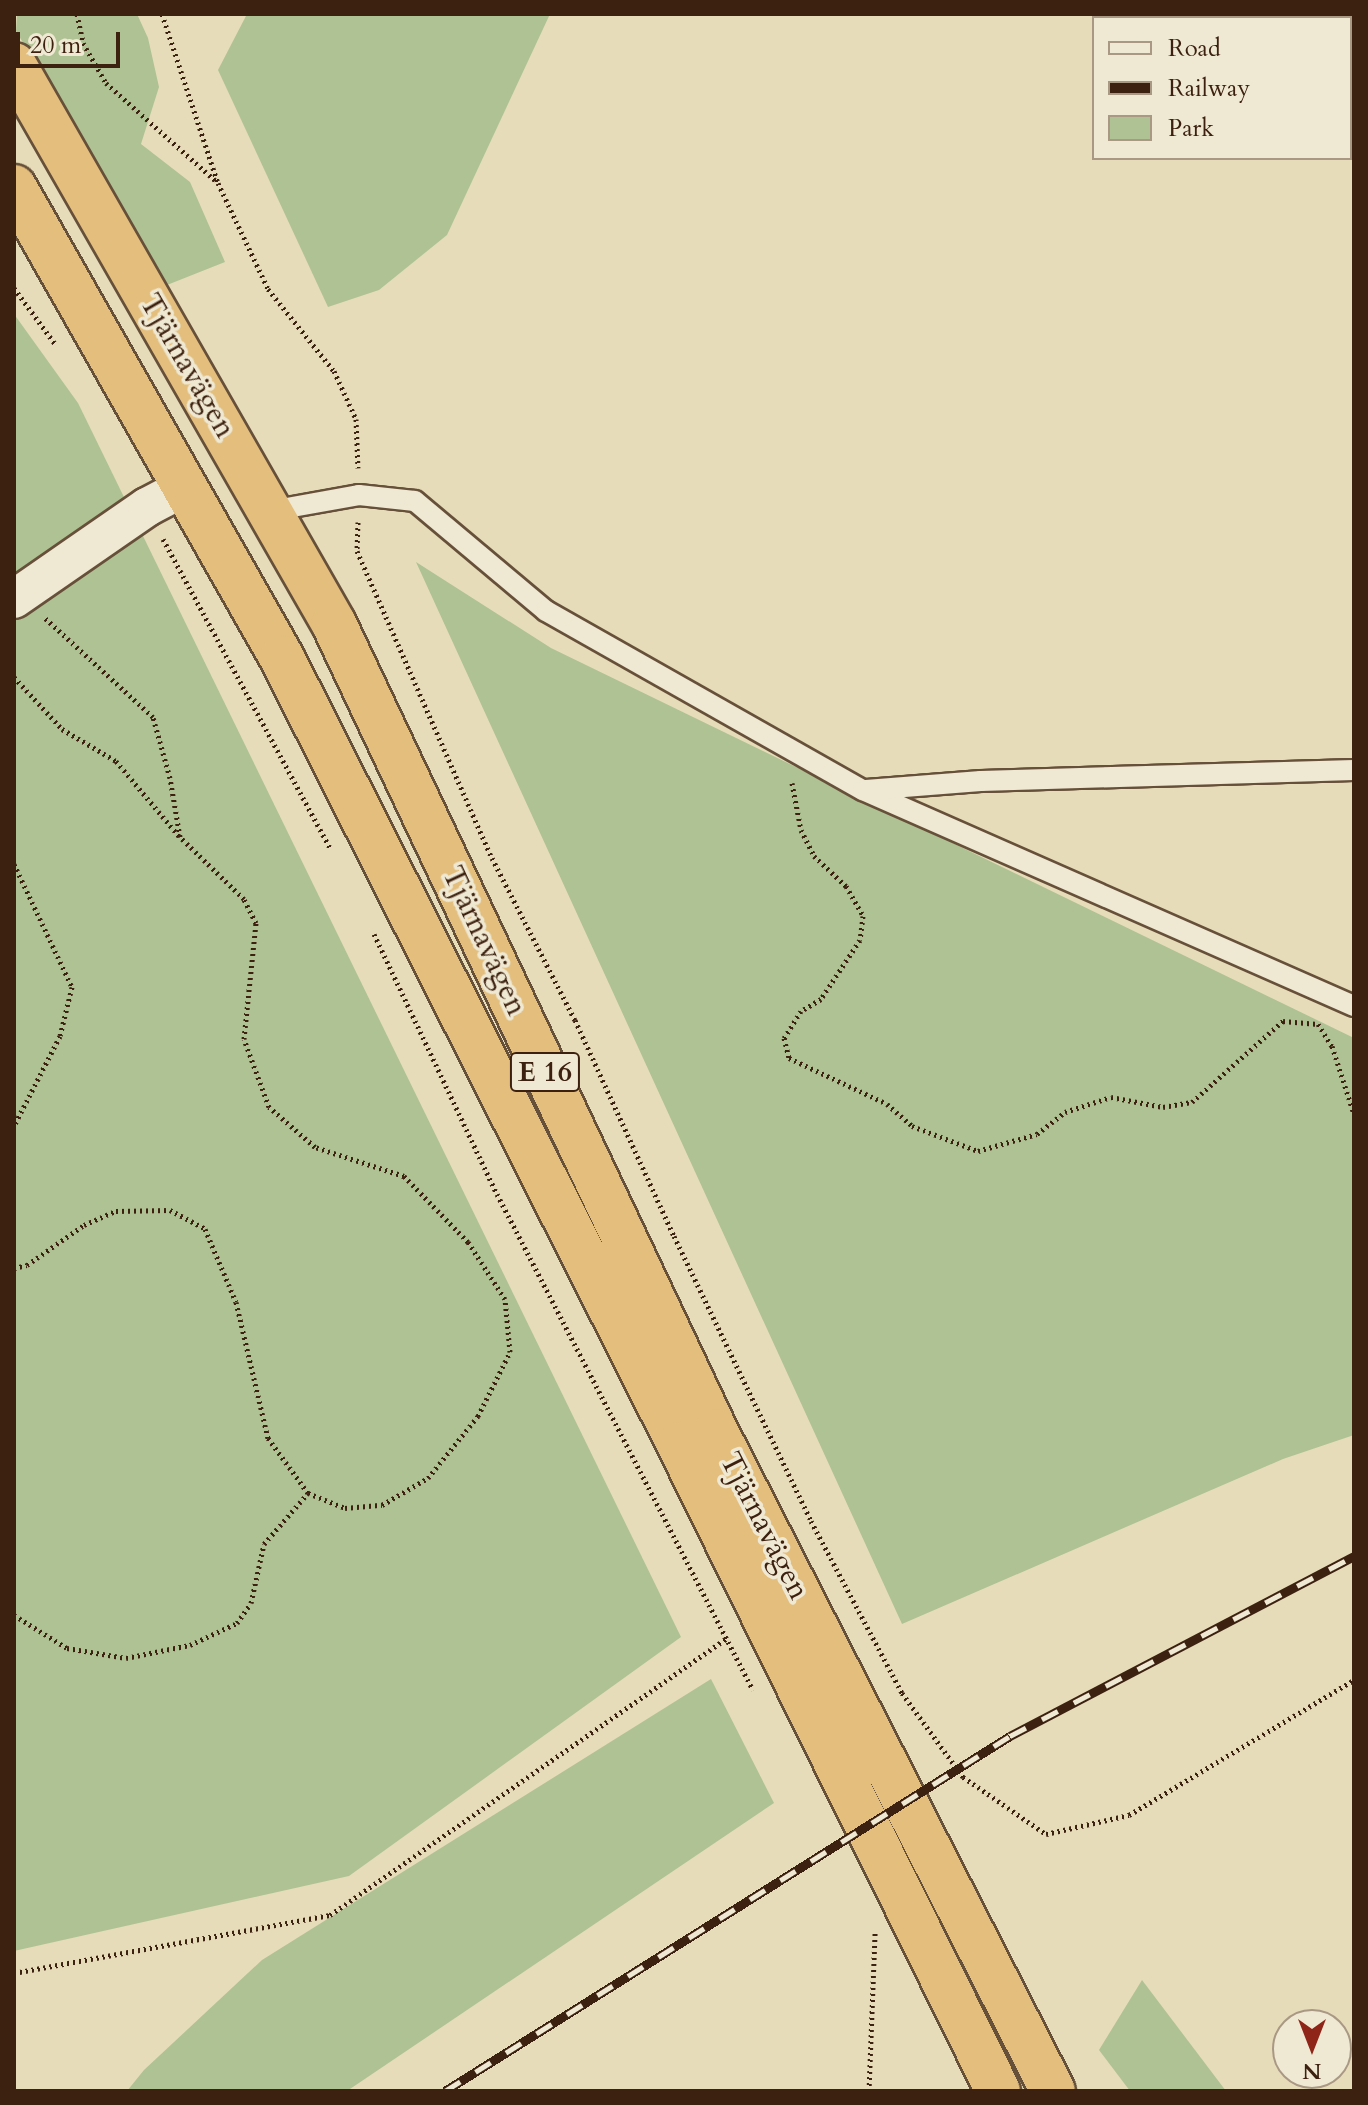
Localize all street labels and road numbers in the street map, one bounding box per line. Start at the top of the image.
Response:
street label: Tjärnavägen [131,288,243,444]
street label: Tjärnavägen [434,861,534,1021]
road number: E 16 [509,1048,581,1096]
street label: Tjärnavägen [712,1446,816,1606]

